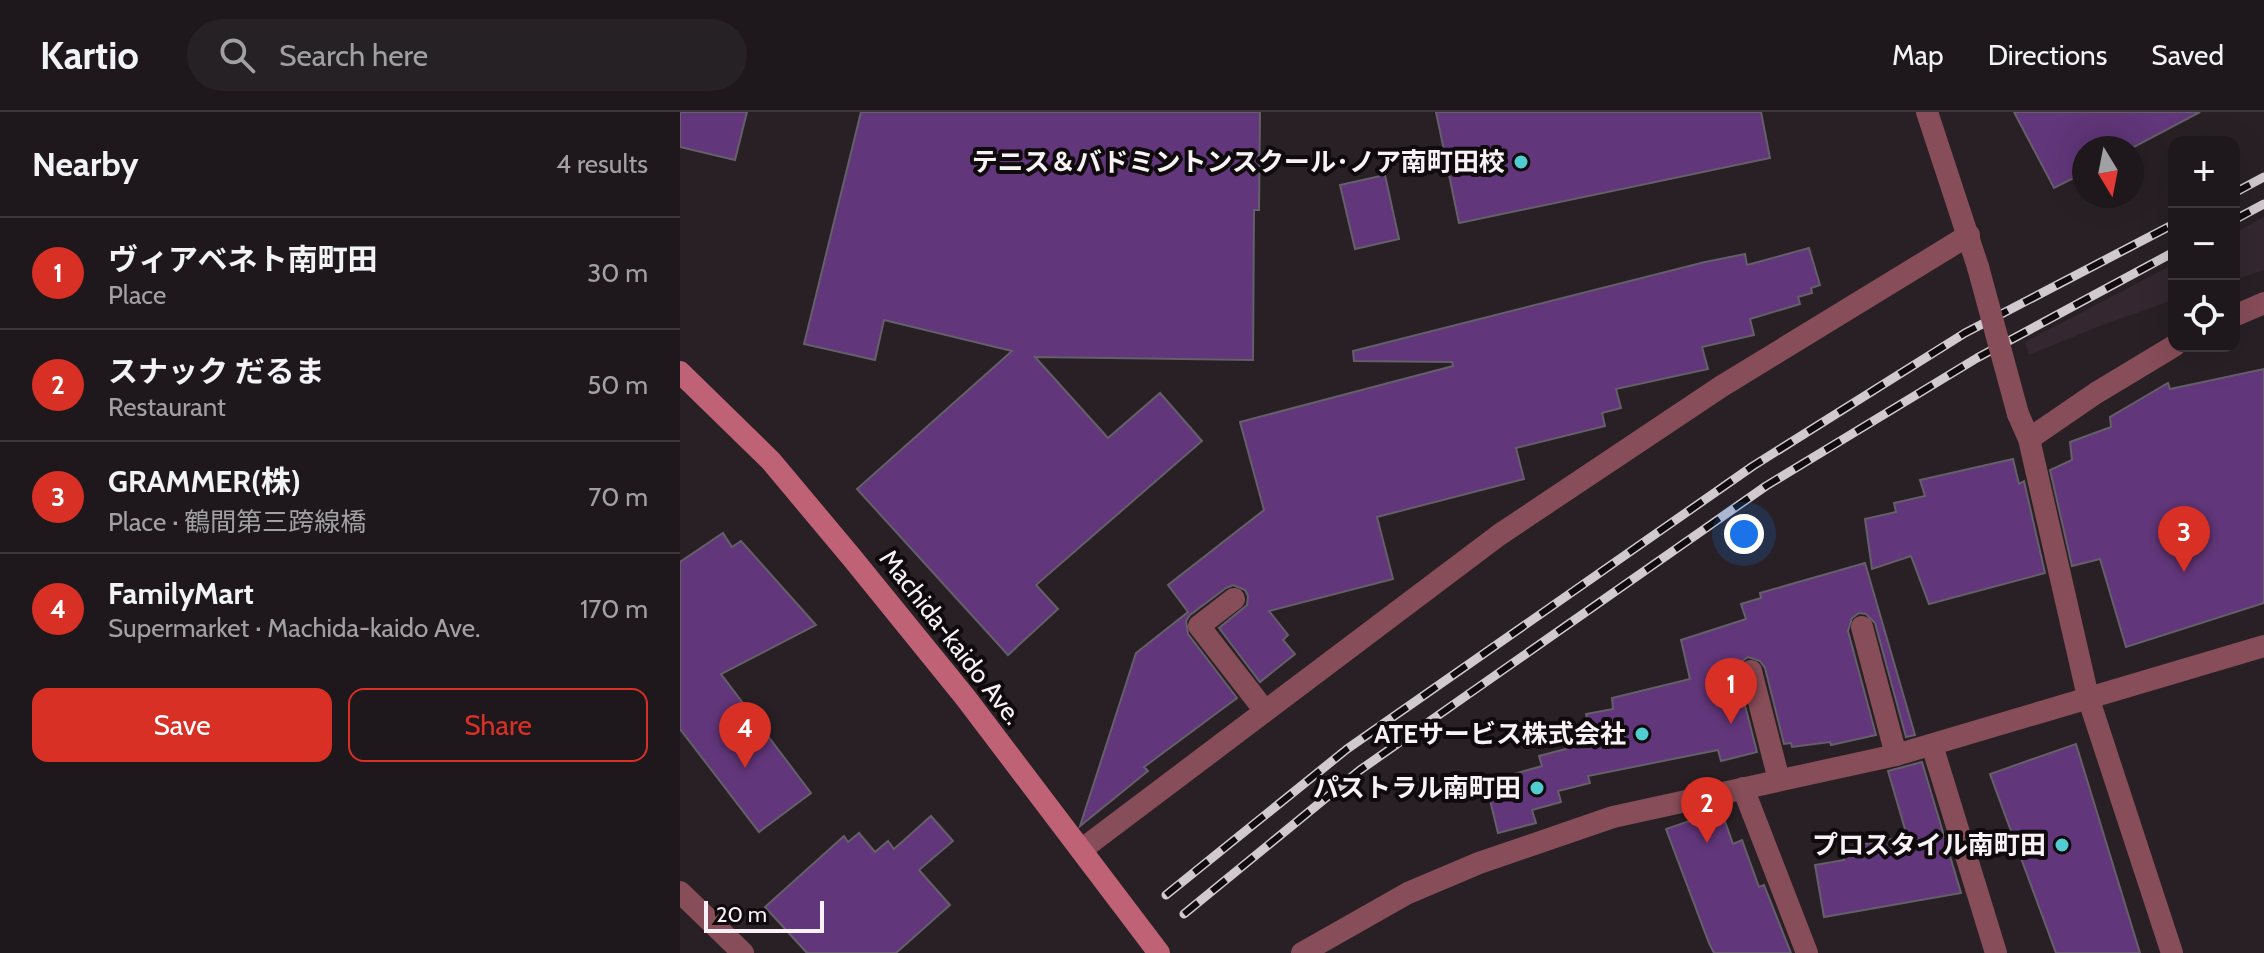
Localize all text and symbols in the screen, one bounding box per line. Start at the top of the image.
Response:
search box [187,19,747,91]
text: Kartio [40,32,139,79]
icon: search [215,33,259,77]
text: Search here [279,37,428,74]
text: Map [1892,38,1944,72]
text: Directions [1988,38,2107,72]
text: Saved [2151,38,2224,72]
north arrow [2072,136,2144,208]
map controls [2168,136,2240,352]
button: + [2168,136,2240,208]
text: Nearby [32,143,139,185]
place label: テニス＆バドミントンスクール･ノア南町田校 [972,146,1505,178]
text: 4 results [556,148,648,180]
marker: テニス＆バドミントンスクール･ノア南町田校 [1512,153,1530,171]
button: − [2168,208,2240,280]
text: ヴィアベネト南町田 [108,241,377,278]
text: 1 [53,257,63,289]
text: 30 m [587,257,648,289]
text: Place [108,279,166,311]
button: locate [2168,280,2240,352]
text: スナック だるま [108,353,325,390]
text: 2 [51,369,65,401]
text: 50 m [587,369,648,401]
text: Restaurant [108,391,226,423]
text: GRAMMER(株) [108,463,301,500]
text: 3 [51,481,65,513]
text: 70 m [588,481,648,513]
text: Place · 鶴間第三跨線橋 [108,506,366,538]
pin: 3 [2158,506,2210,572]
your location [1724,514,1764,554]
street label: Machida-kaido Ave. [873,543,1029,731]
text: FamilyMart [108,575,254,612]
text: 4 [50,593,66,625]
text: 170 m [580,593,648,625]
text: Supermarket · Machida-kaido Ave. [108,612,480,644]
pin: 1 [1705,658,1757,724]
button: Save [32,688,332,762]
button: Share [348,688,648,762]
pin: 4 [719,702,771,768]
place label: ATEサービス株式会社 [1374,718,1626,750]
marker: ATEサービス株式会社 [1633,725,1651,743]
place label: パストラル南町田 [1313,772,1521,804]
pin: 2 [1681,777,1733,843]
marker: パストラル南町田 [1528,779,1546,797]
place label: プロスタイル南町田 [1812,829,2046,861]
marker: プロスタイル南町田 [2053,836,2071,854]
scale bar [704,897,824,933]
text: 20 m [716,901,767,928]

